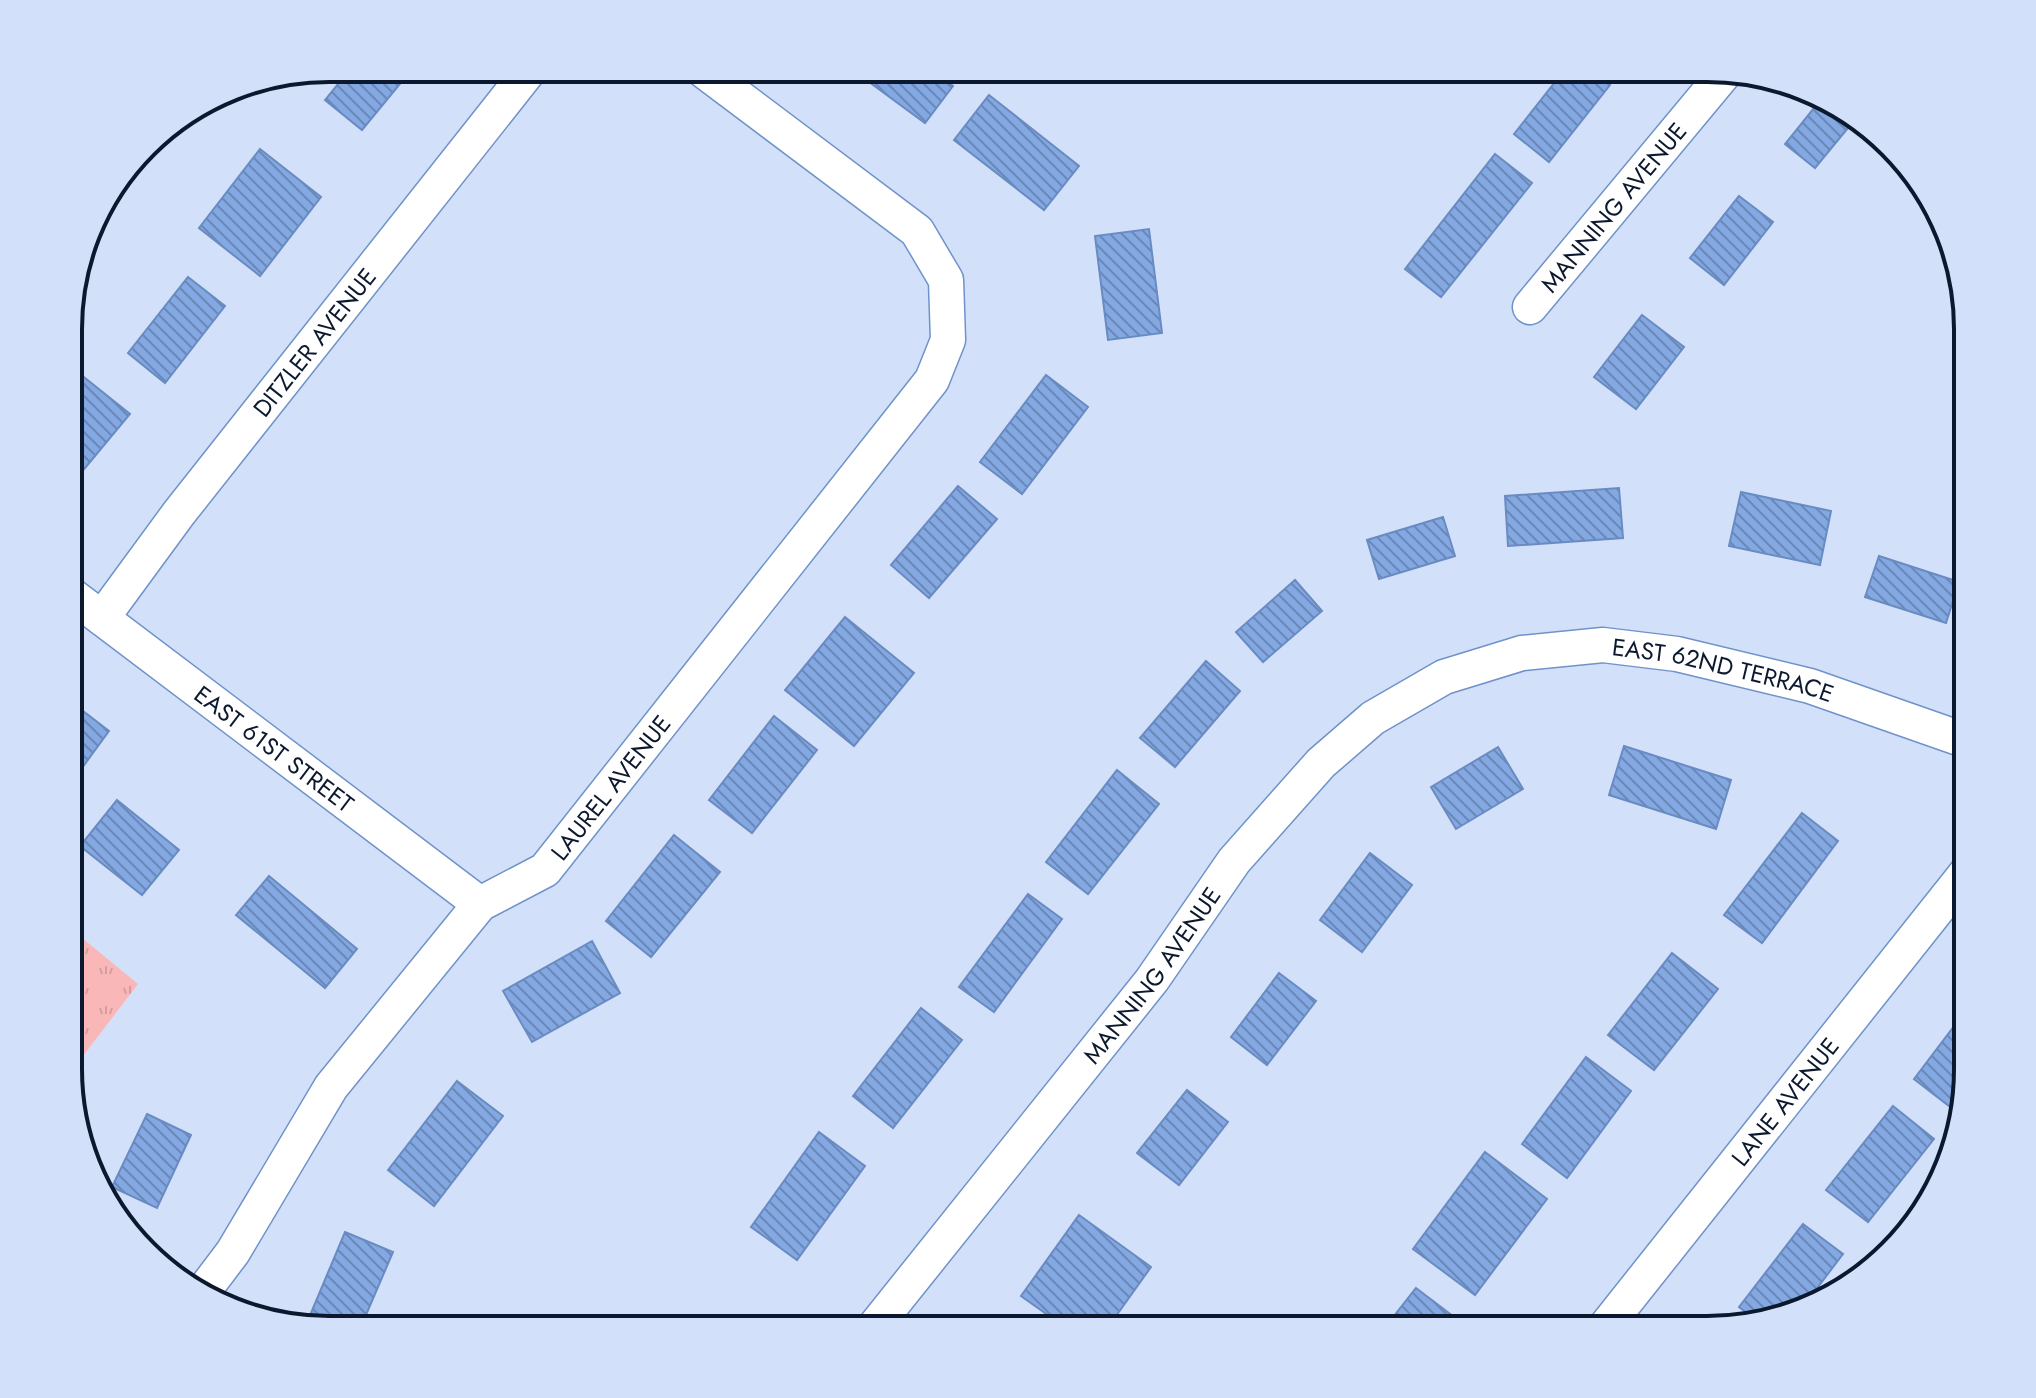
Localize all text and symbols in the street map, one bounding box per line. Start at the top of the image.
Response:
street label: MANNING AVENUE [1532,114,1694,300]
street label: DITZLER AVENUE [244,260,384,424]
street label: EAST 62ND TERRACE [1610,629,1839,711]
street label: EAST 61ST STREET [187,677,361,820]
street label: LAUREL AVENUE [542,707,679,867]
street label: MANNING AVENUE [1074,880,1229,1071]
street label: LANE AVENUE [1723,1030,1847,1173]

